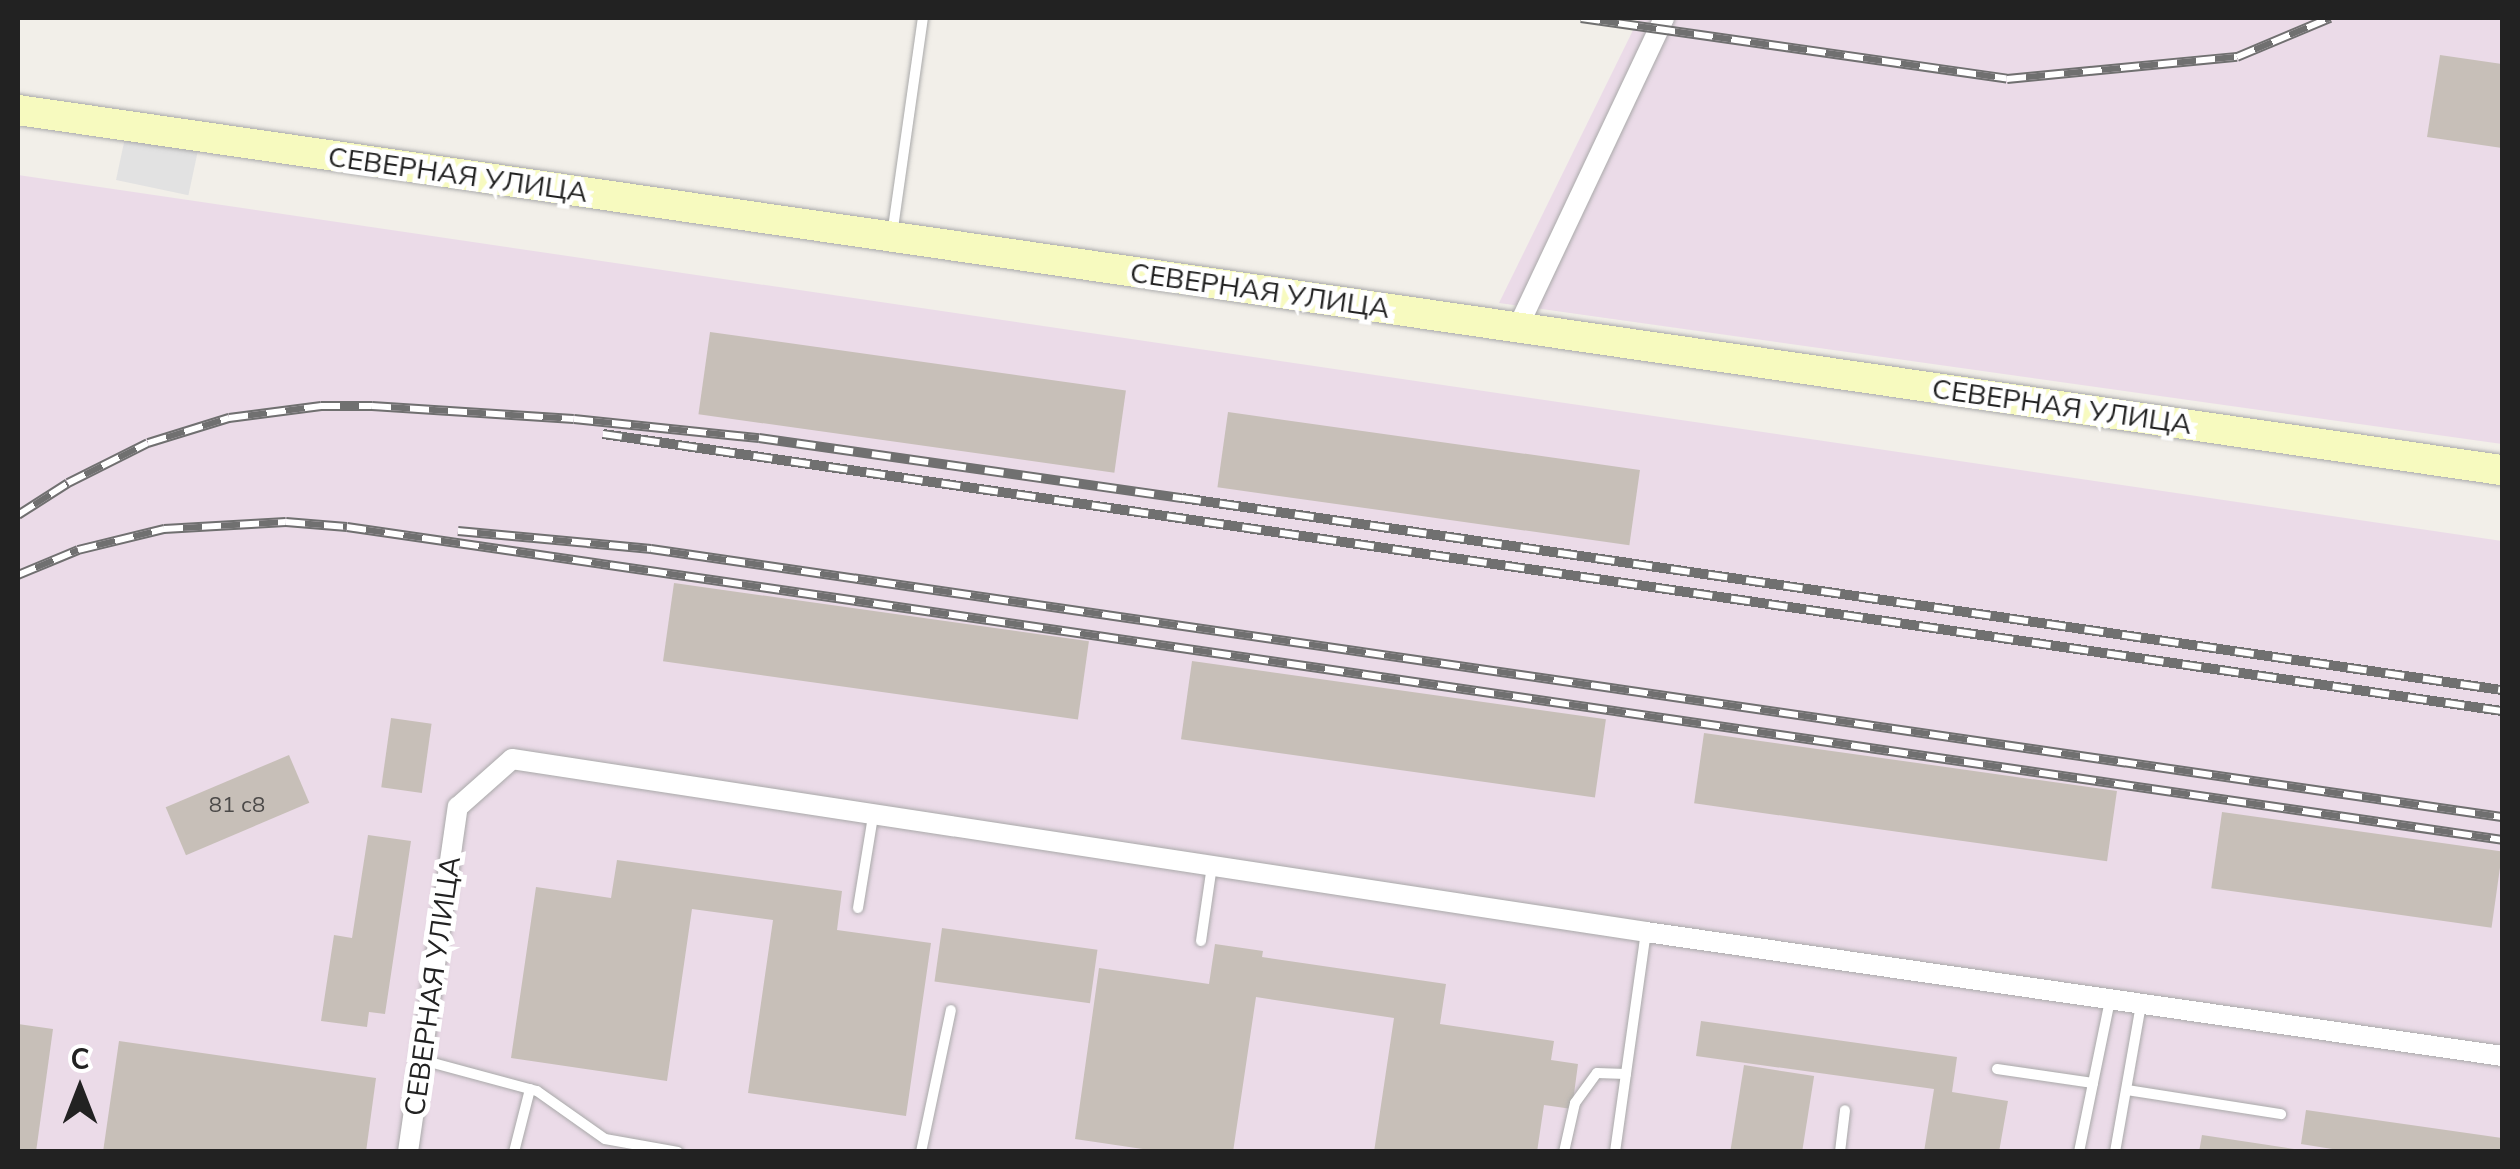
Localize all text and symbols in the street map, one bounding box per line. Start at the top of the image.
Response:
street label: СЕВЕРНАЯ УЛИЦА [326,139,590,209]
street label: СЕВЕРНАЯ УЛИЦА [1128,255,1392,325]
street label: СЕВЕРНАЯ УЛИЦА [1930,371,2194,441]
house number: 81 с8 [209,792,265,818]
street label: СЕВЕРНАЯ УЛИЦА [397,854,467,1118]
north arrow [30,1039,130,1139]
text: С [70,1041,90,1076]

